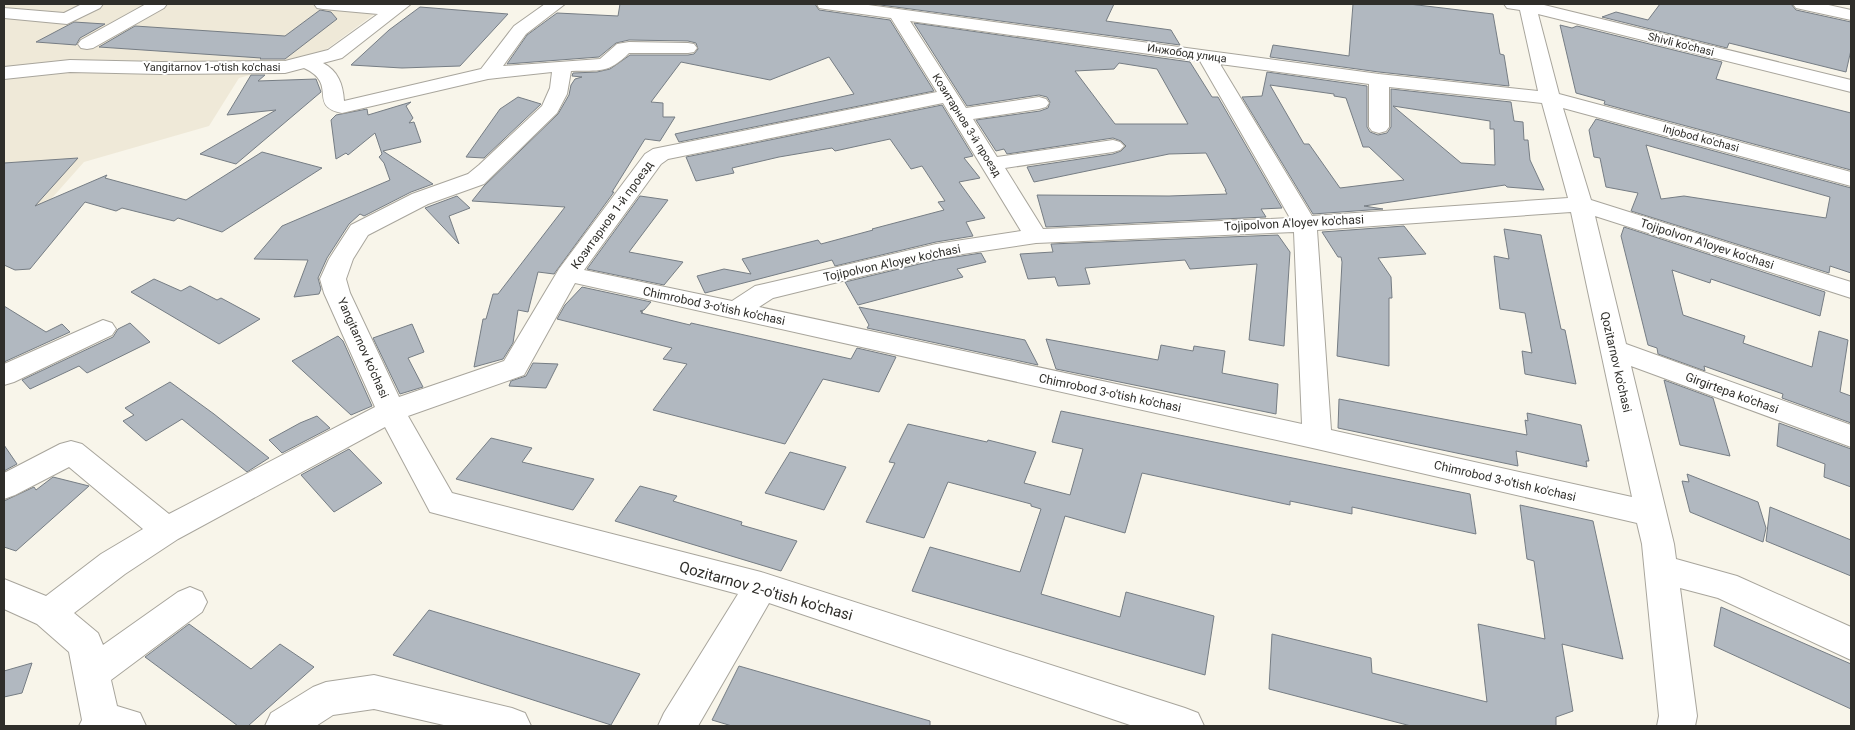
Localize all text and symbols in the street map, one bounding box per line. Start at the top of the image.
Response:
street label: Shivli ko'chasi [1647,30,1715,59]
street label: Инжобод улица [1146,41,1228,66]
street label: Yangitarnov 1-o'tish ko'chasi [143,61,281,74]
street label: Козитарнов 3-й проезд [929,71,1004,180]
street label: Injobod ko'chasi [1661,122,1740,155]
street label: Козитарнов 1-й проезд [568,158,656,272]
street label: Tojipolvon A'loyev ko'chasi [1224,212,1364,234]
street label: Tojipolvon A'loyev ko'chasi [1638,216,1776,272]
street label: Tojipolvon A'loyev ko'chasi [822,242,962,284]
street label: Chimrobod 3-o'tish ko'chasi [642,284,787,328]
street label: Yangitarnov ko'chasi [334,296,392,401]
street label: Qozitarnov ko'chasi [1598,310,1634,414]
street label: Girgirtepa ko'chasi [1684,370,1781,416]
street label: Chimrobod 3-o'tish ko'chasi [1038,371,1183,415]
street label: Chimrobod 3-o'tish ko'chasi [1433,458,1577,504]
street label: Qozitarnov 2-o'tish ko'chasi [677,558,855,624]

